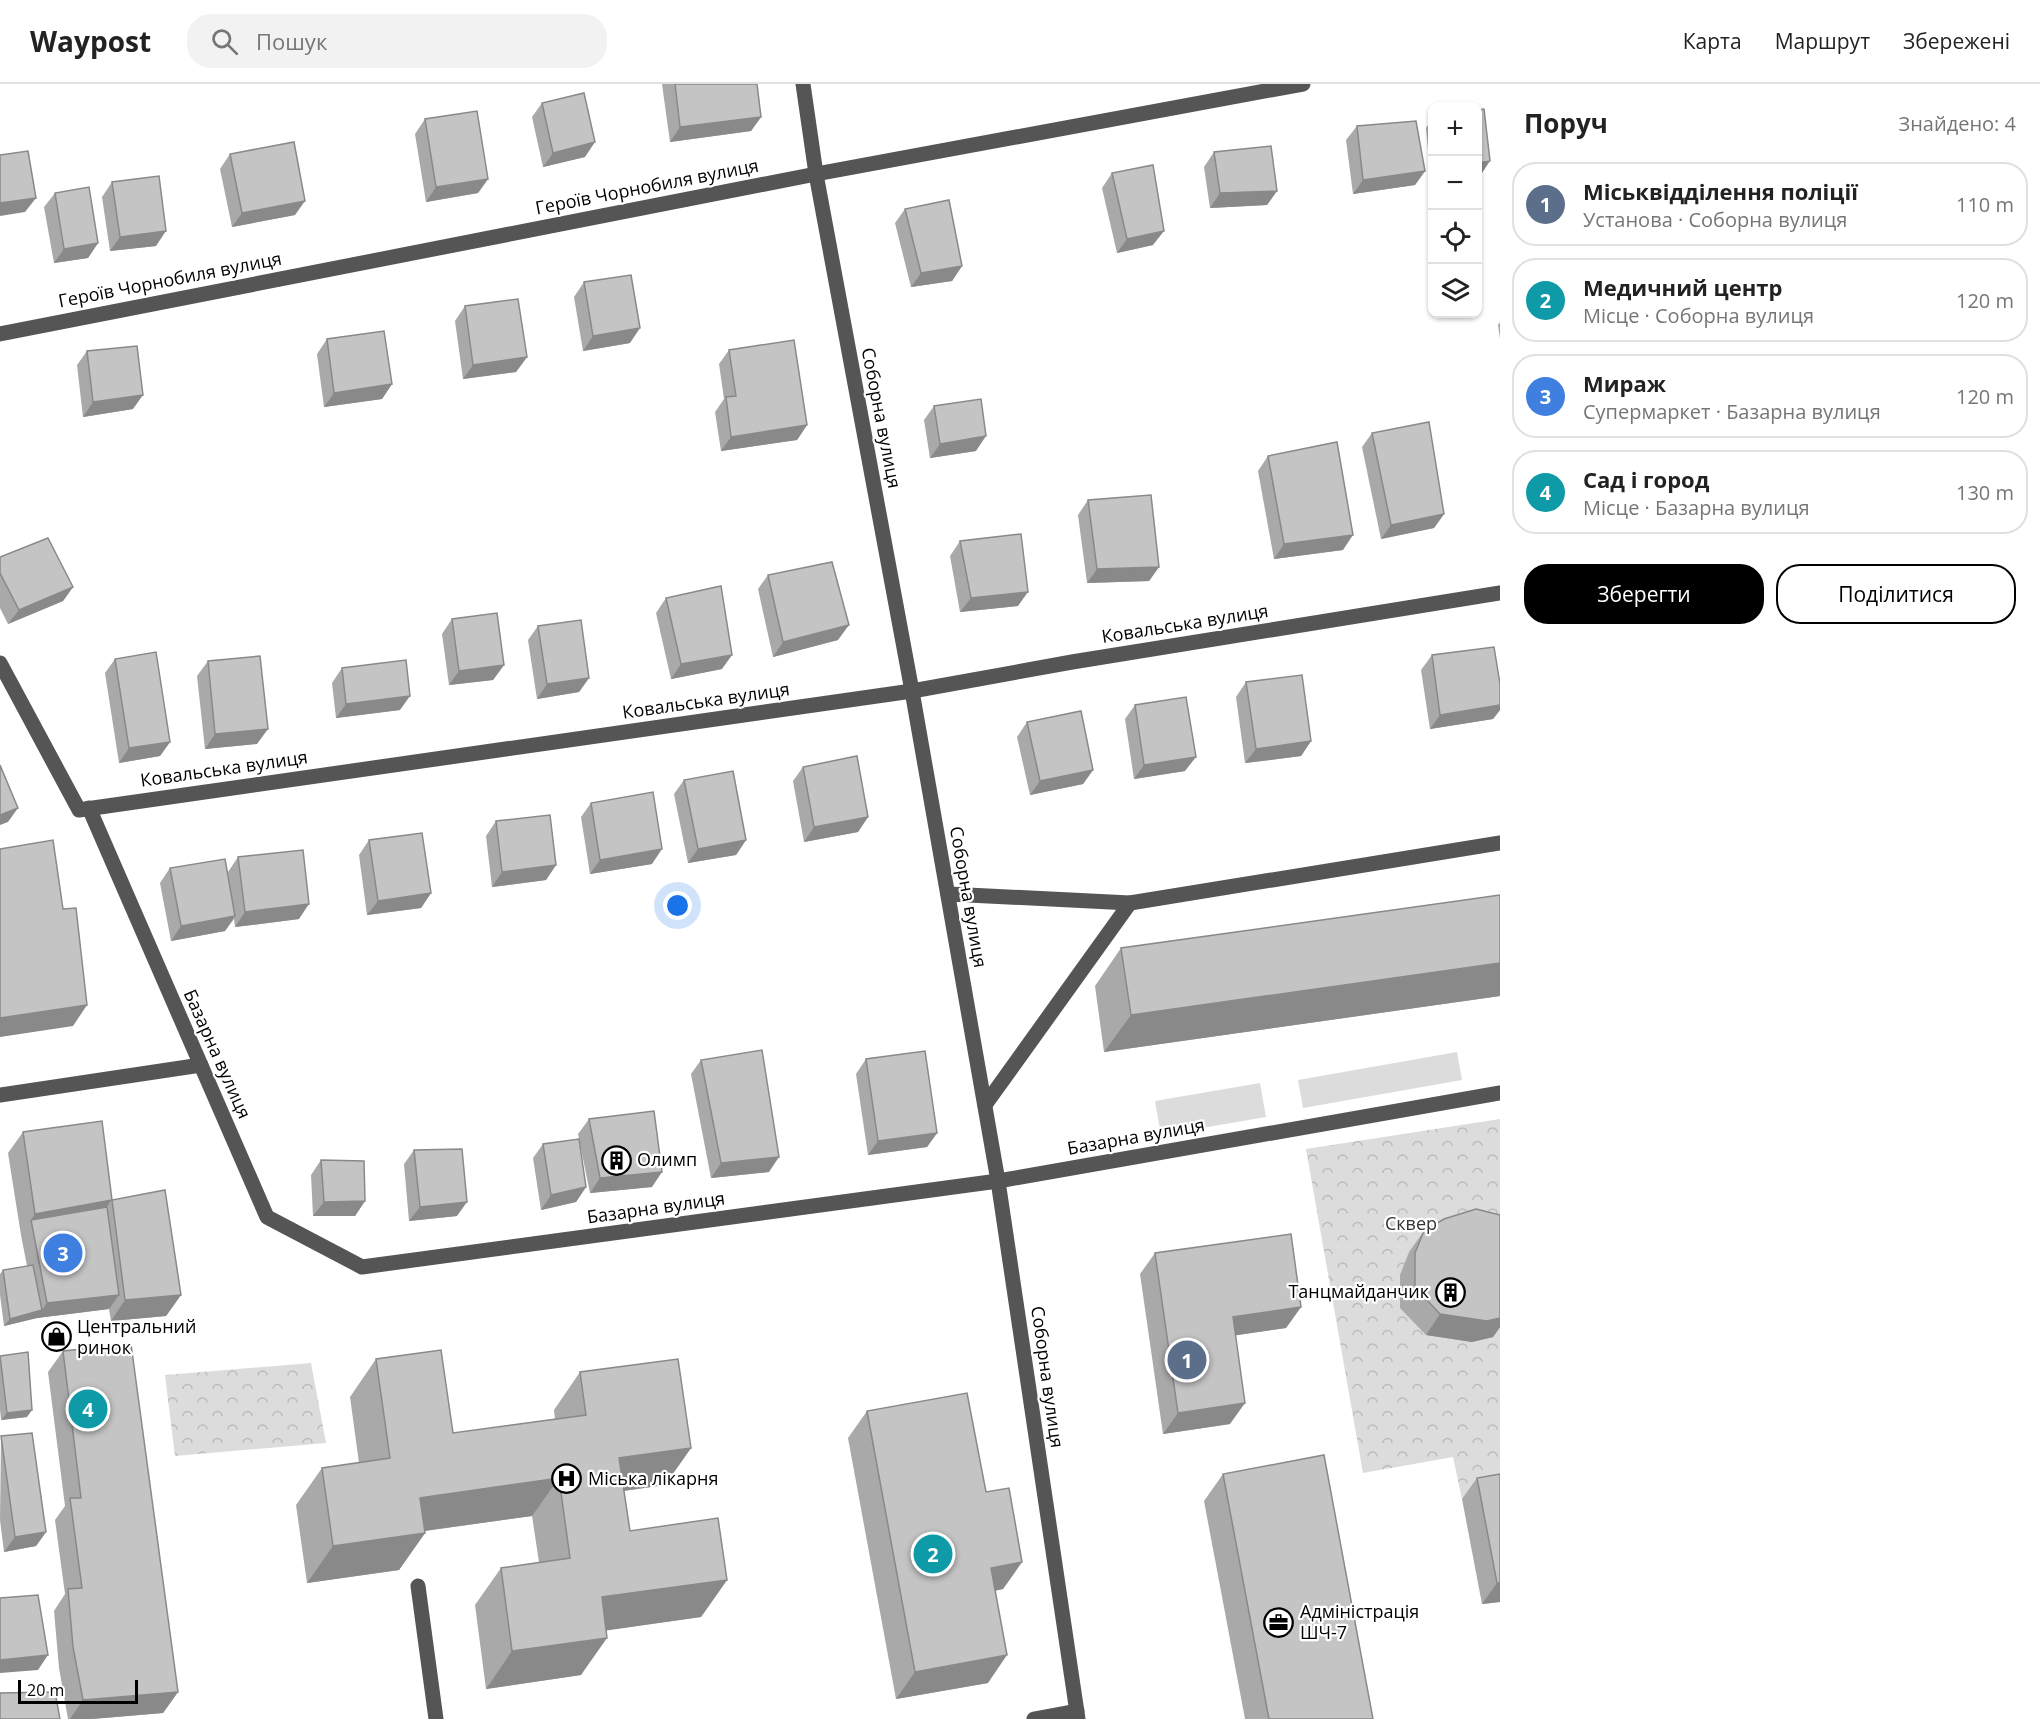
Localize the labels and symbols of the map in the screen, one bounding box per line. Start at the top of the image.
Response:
street label: Героїв Чорнобиля вулиця [533,153,760,219]
street label: Героїв Чорнобиля вулиця [56,246,283,312]
street label: Соборна вулиця [857,345,907,490]
street label: Ковальська вулиця [1100,598,1270,648]
street label: Ковальська вулиця [621,676,791,724]
street label: Ковальська вулиця [139,744,309,792]
street label: Соборна вулиця [945,824,993,969]
your location [663,891,692,920]
street label: Базарна вулиця [179,985,257,1122]
street label: Базарна вулиця [1065,1112,1206,1160]
building icon: Олимп [600,1144,632,1176]
place label: Олимп [637,1147,697,1171]
street label: Базарна вулиця [585,1185,726,1229]
park label: Сквер [1385,1211,1437,1235]
pin: 3 [44,1230,82,1276]
building icon: Танцмайданчик [1434,1276,1466,1308]
place label: Танцмайданчик [1288,1279,1430,1303]
street label: Соборна вулиця [1026,1304,1070,1449]
place label: Центральний ринок [77,1314,196,1359]
shop icon: Центральний ринок [40,1321,72,1353]
pin: 1 [1168,1338,1206,1382]
pin: 4 [68,1386,107,1432]
hospital icon: Міська лікарня [551,1463,583,1495]
place label: Міська лікарня [588,1466,718,1490]
pin: 2 [914,1532,952,1576]
place label: Адміністрація ШЧ-7 [1300,1599,1419,1644]
office icon: Адміністрація ШЧ-7 [1263,1606,1295,1638]
scale bar [18,1677,138,1704]

